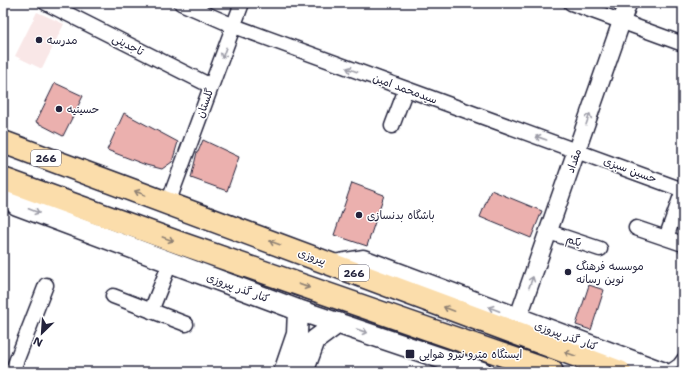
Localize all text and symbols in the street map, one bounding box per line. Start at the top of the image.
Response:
street label: تاجدینی [110,31,147,60]
place label: مدرسه [47,33,77,48]
marker: مدرسه [34,35,44,45]
one-way arrow [219,46,227,58]
one-way arrow [347,65,359,73]
street label: سیدمحمد امین [371,70,439,108]
street label: گلستان [193,86,217,120]
place label: حسینیه [67,102,99,117]
marker: حسینیه [54,104,64,114]
one-way arrow [585,113,592,126]
one-way arrow [535,133,547,141]
street label: مقداد [563,147,585,175]
road number: 266 [31,150,61,166]
street label: حسین سبزی [601,153,659,187]
one-way arrow [134,188,146,196]
one-way arrow [27,208,39,216]
place label: باشگاه بدنسازی [367,208,435,223]
marker: باشگاه بدنسازی [354,210,364,220]
street label: یکم [564,231,584,252]
one-way arrow [162,235,174,243]
one-way arrow [269,238,281,246]
street label: پیروزی [296,245,328,269]
place label: موسسه فرهنگ نوین رسانه [576,259,644,287]
road number: 266 [339,265,369,281]
marker: موسسه فرهنگ نوین رسانه [563,267,573,277]
street label: کنار گذر پیروزی [204,270,272,306]
one-way arrow [528,275,535,288]
one-way arrow [298,283,311,290]
one-way arrow [443,304,455,312]
one-way arrow [489,305,501,313]
north arrow [22,313,62,353]
street label: کنار گذر پیروزی [532,318,600,354]
one-way arrow [355,328,368,335]
text: N [31,333,45,350]
place label: ایستگاه مترو نیرو هوایی [419,347,522,362]
marker: ایستگاه مترو نیرو هوایی [404,348,416,360]
one-way arrow [565,349,577,357]

